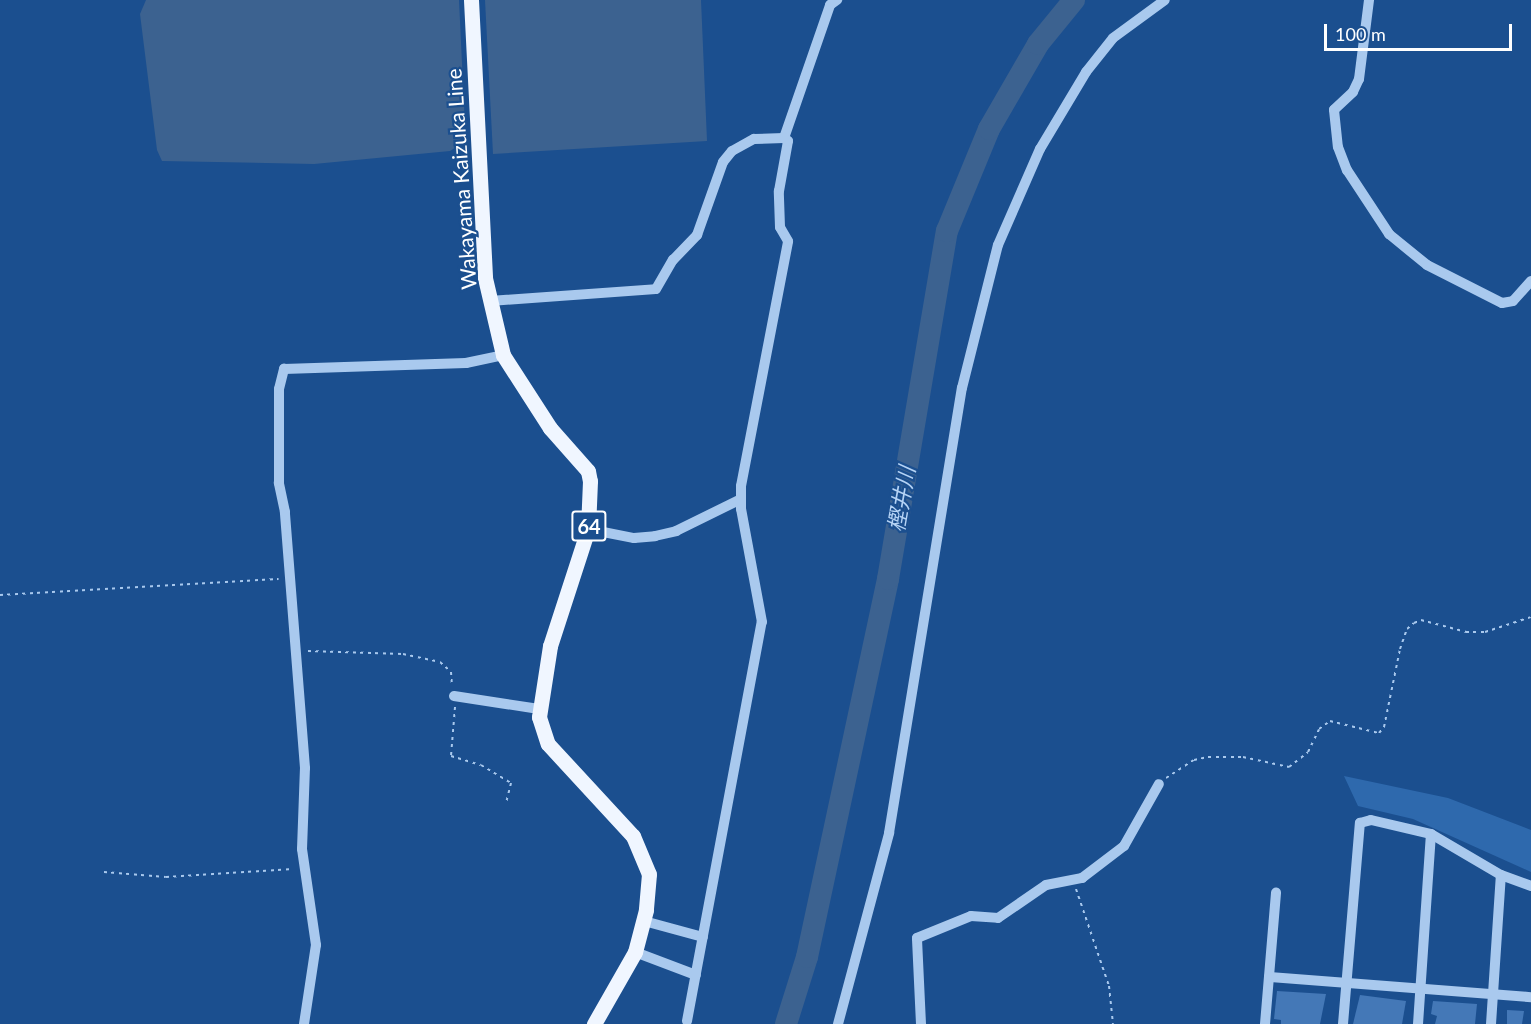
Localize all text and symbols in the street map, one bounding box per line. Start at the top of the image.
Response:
scale bar [1327,12,1514,50]
text: 100 m [1335,23,1386,45]
street label: Wakayama Kaizuka Line [441,68,481,290]
water label: 樫井川 [882,464,920,534]
road number: 64 [571,509,607,543]

